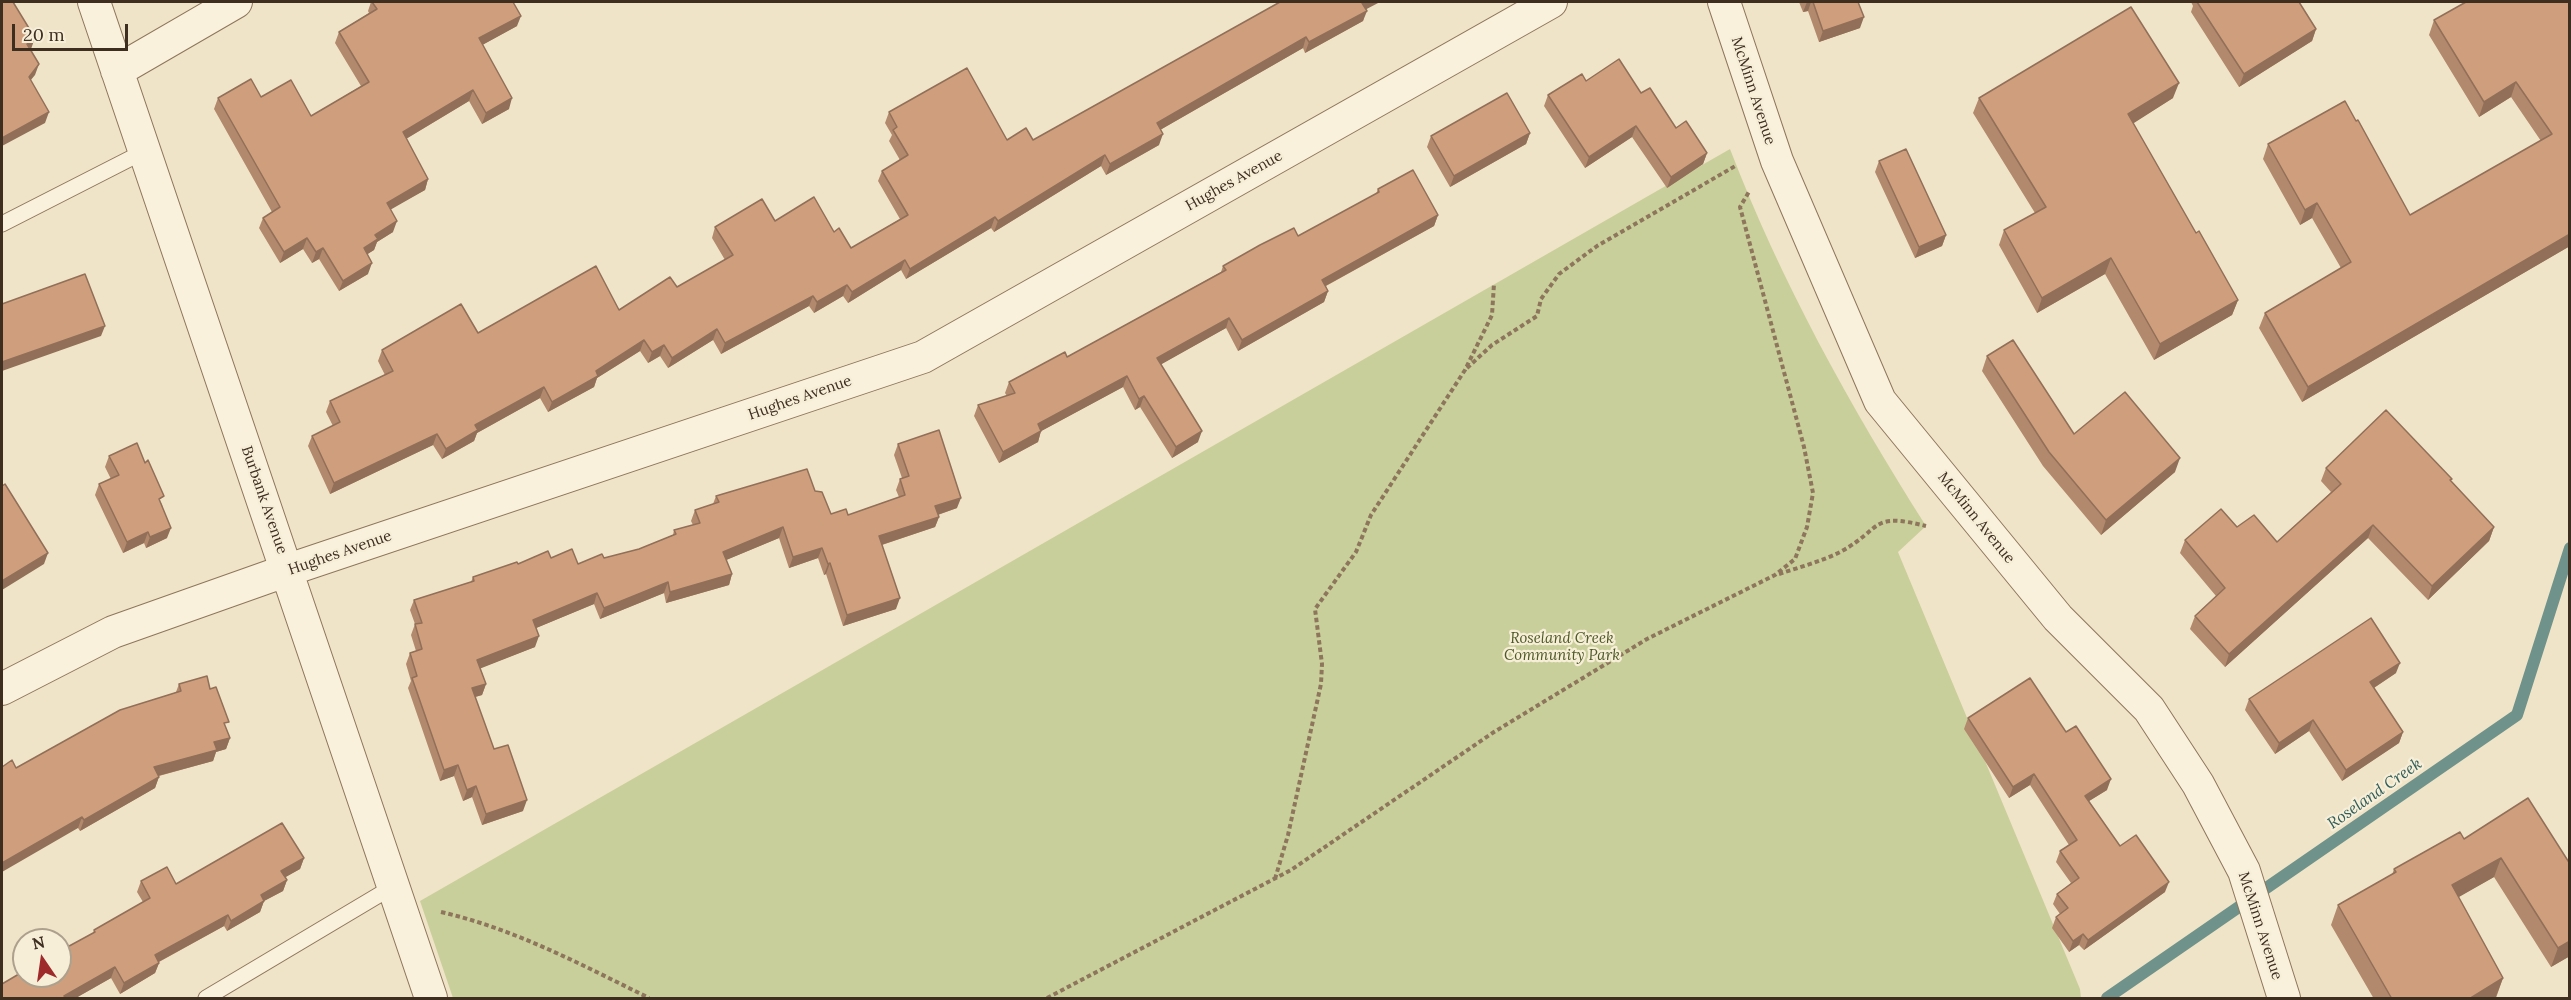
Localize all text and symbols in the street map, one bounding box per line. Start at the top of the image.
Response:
scale bar [15,12,130,50]
text: 20 m [23,23,65,46]
street label: McMinn Avenue [1727,35,1779,147]
street label: Hughes Avenue [1182,147,1286,215]
street label: Hughes Avenue [746,372,854,424]
street label: Burbank Avenue [237,444,291,556]
street label: McMinn Avenue [1934,469,2018,567]
street label: Hughes Avenue [286,527,394,579]
park label: Roseland Creek Community Park [1504,630,1620,665]
water label: Roseland Creek [2324,754,2426,834]
street label: McMinn Avenue [2234,870,2286,982]
north arrow [12,928,72,988]
text: N [30,931,47,954]

